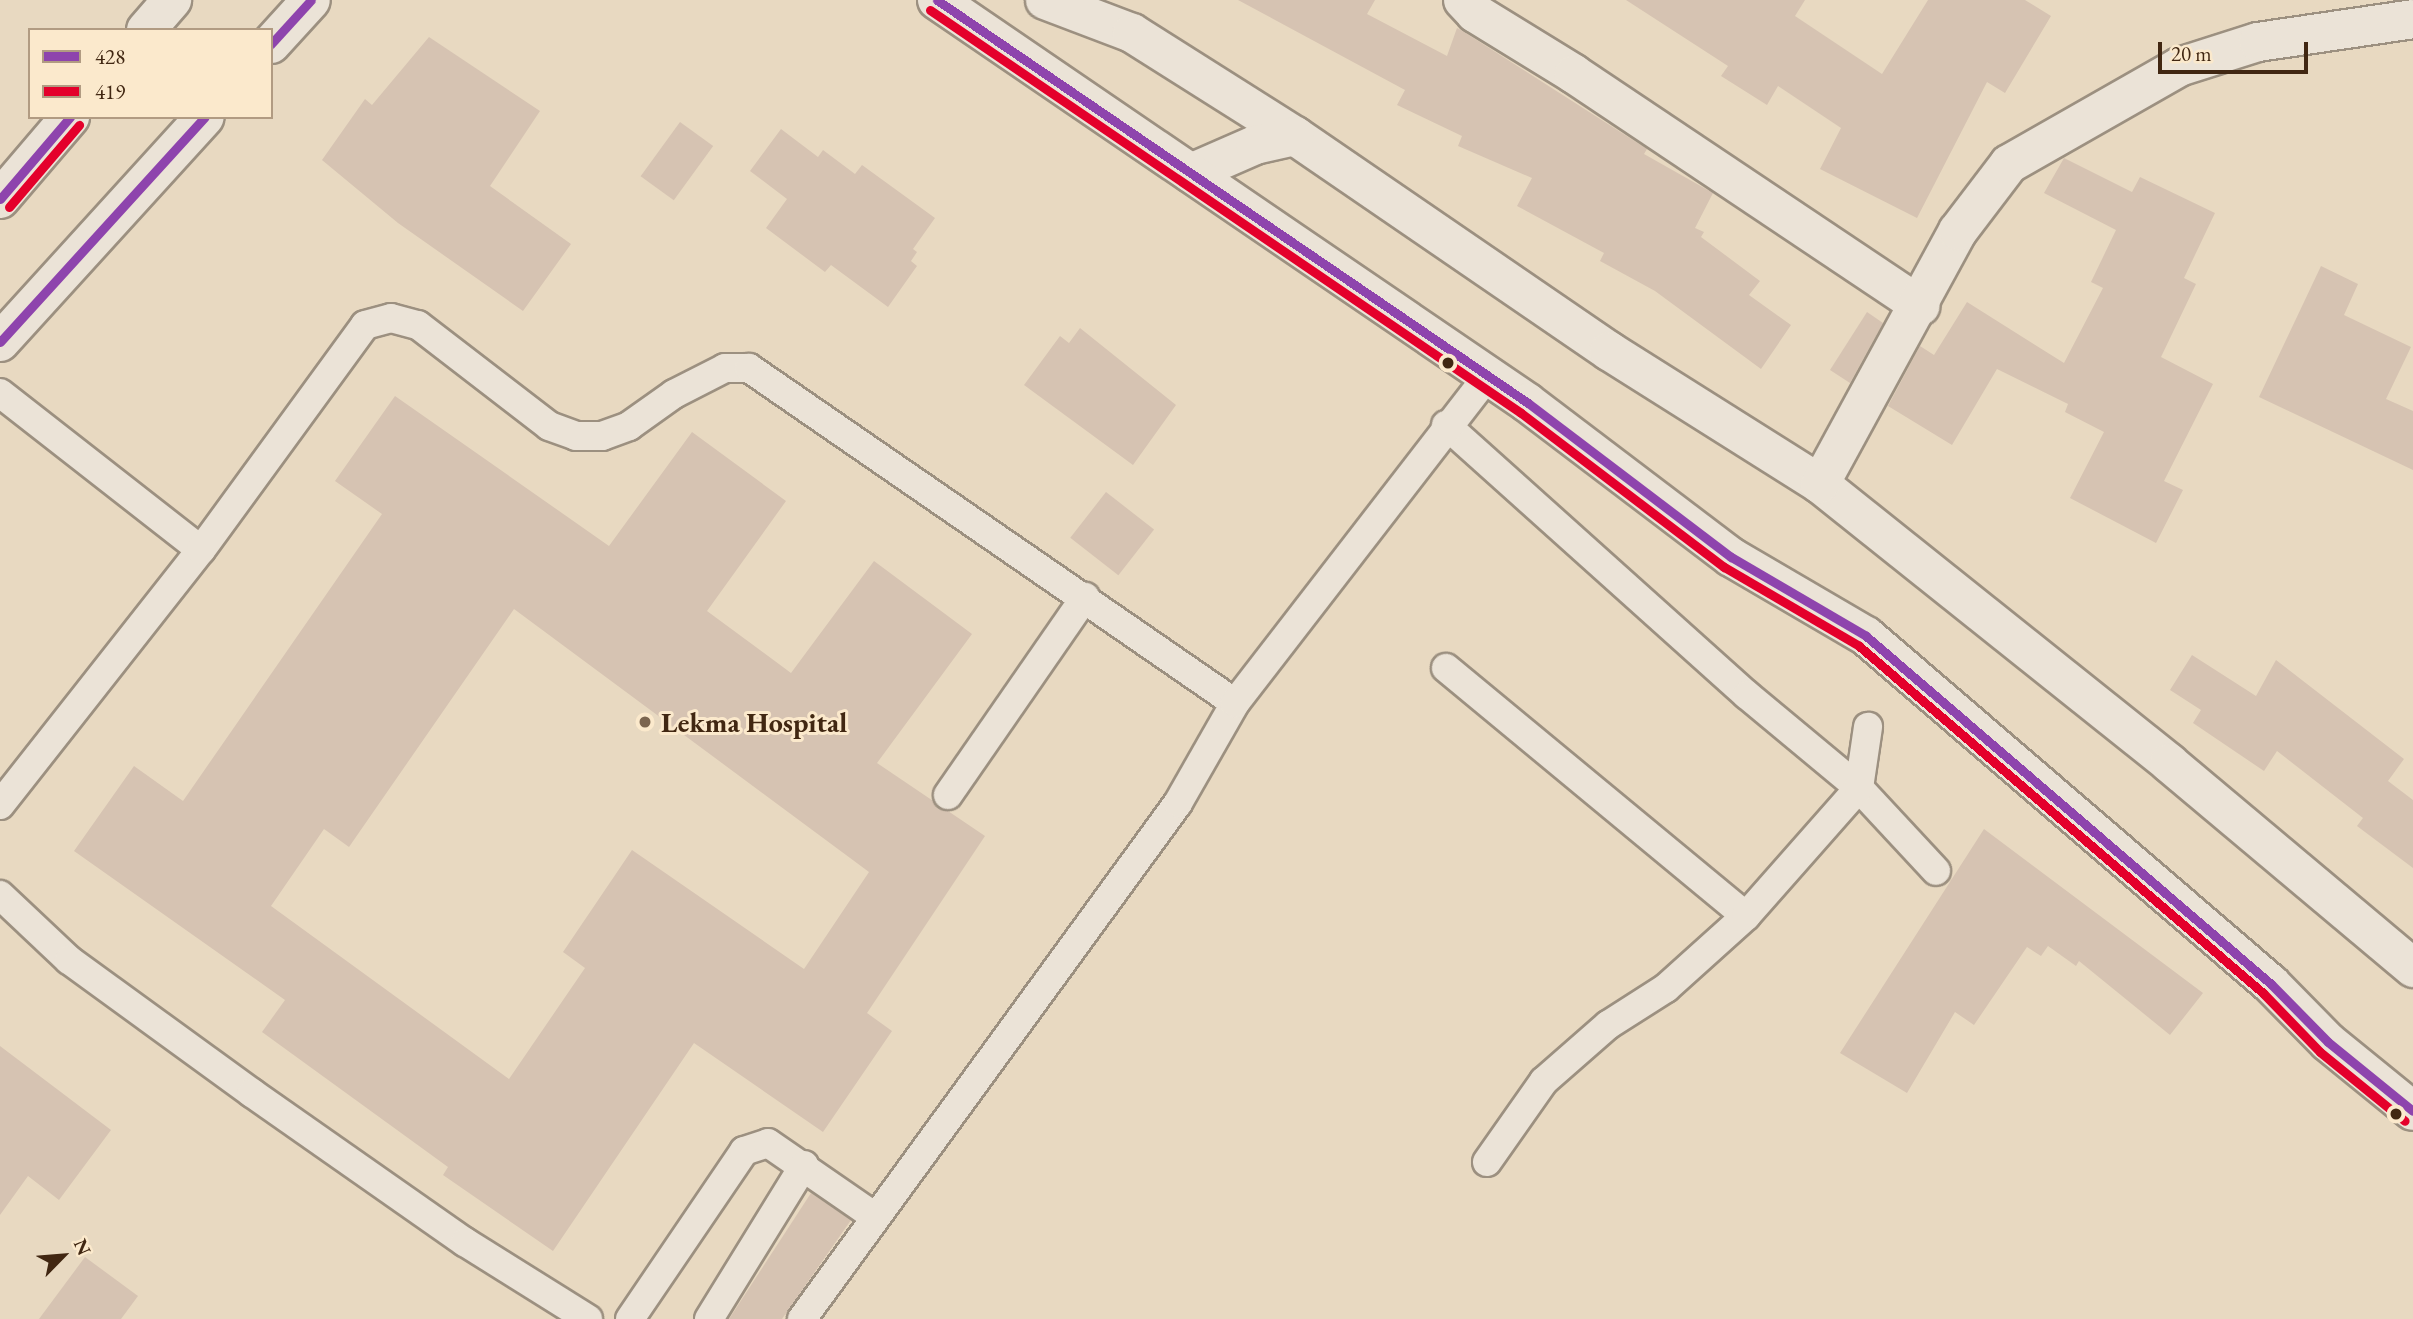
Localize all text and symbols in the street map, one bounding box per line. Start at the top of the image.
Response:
legend [28,28,273,119]
scale bar [2161,28,2312,72]
text: 20 m [2171,40,2212,67]
text: 428 [95,43,125,70]
text: 419 [95,78,125,105]
unlabelled marker [1441,356,1455,370]
place label: Lekma Hospital [661,705,847,739]
marker: Lekma Hospital [635,712,655,732]
unlabelled marker [2389,1107,2403,1121]
north arrow [28,1221,98,1291]
text: N [68,1235,97,1259]

